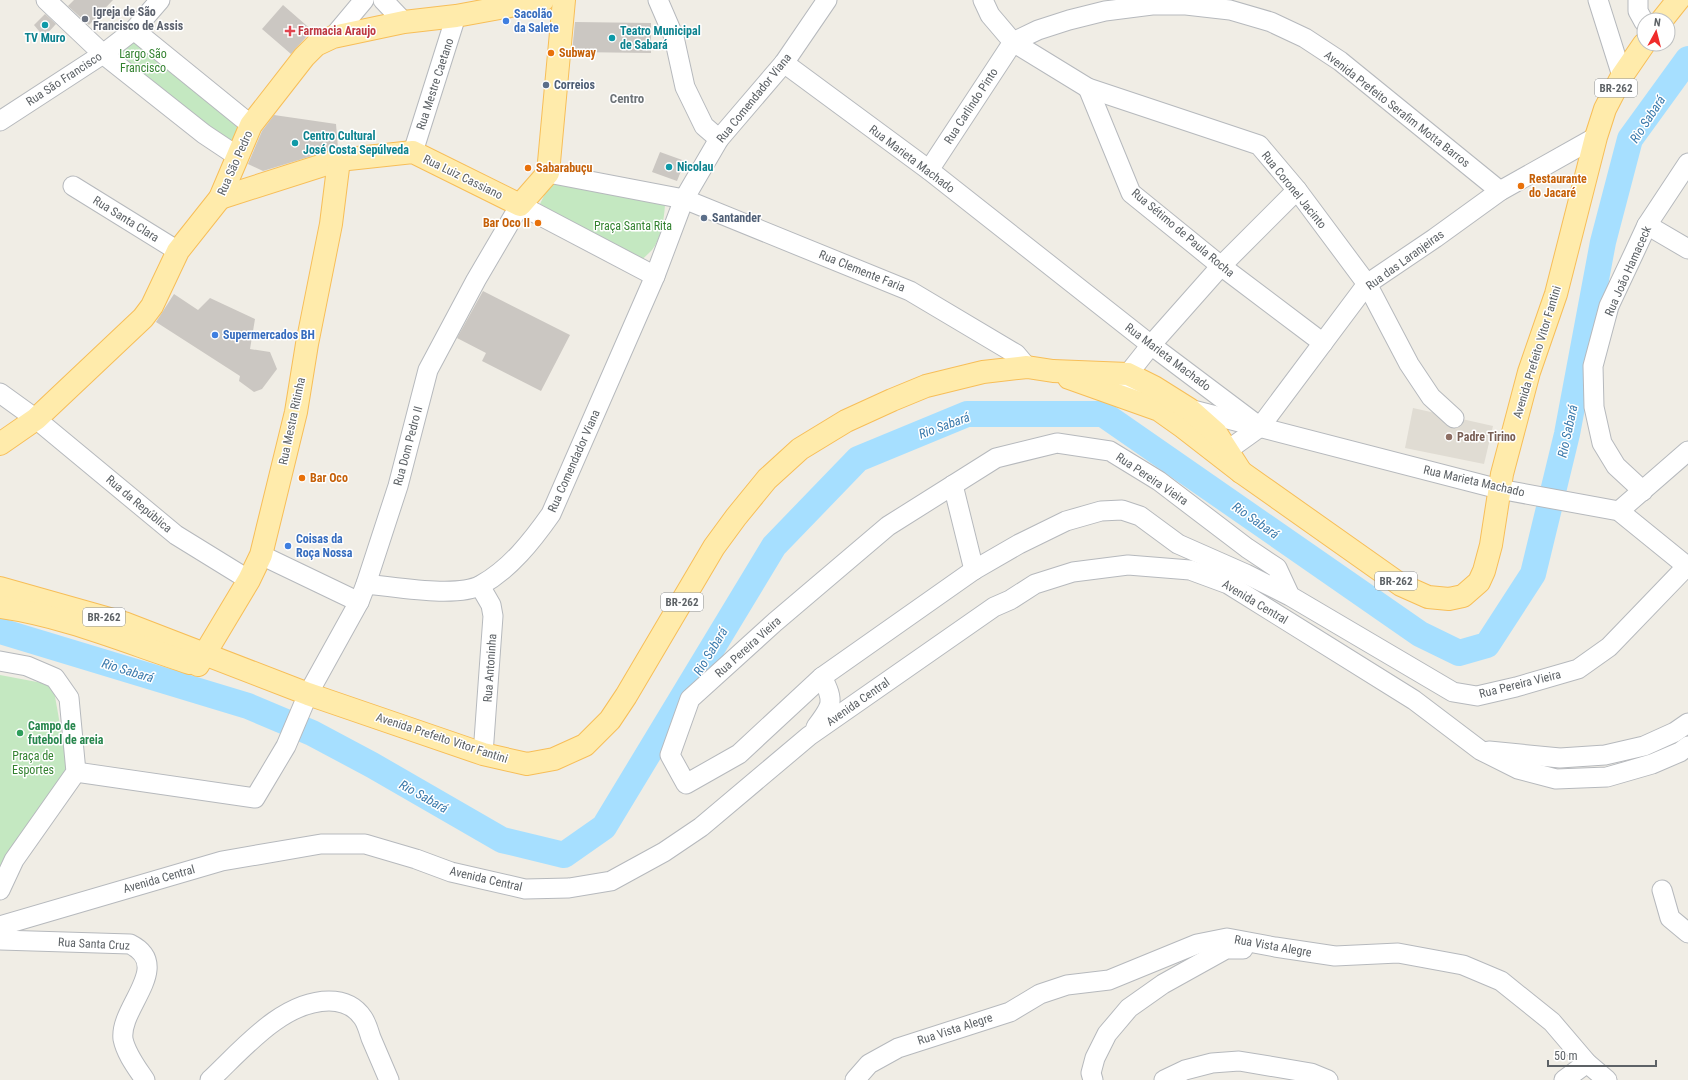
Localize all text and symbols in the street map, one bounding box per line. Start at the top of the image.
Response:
place label: Igreja de São Francisco de Assis [93,5,184,33]
place label: Sacolão da Salete [514,7,559,35]
north arrow [1636,12,1676,52]
marker: Igreja de São Francisco de Assis [80,14,90,24]
marker: Sacolão da Salete [501,16,511,26]
text: N [1653,16,1662,29]
marker: TV Muro [40,20,50,30]
place label: Farmacia Araujo [298,24,376,38]
place label: Teatro Municipal de Sabará [620,24,701,52]
marker: Farmacia Araujo [285,26,295,36]
place label: TV Muro [24,31,66,45]
marker: Teatro Municipal de Sabará [607,33,617,43]
street label: Rua Mestre Caetano [414,36,456,132]
place label: Subway [559,46,596,60]
park label: Largo São Francisco [119,47,167,75]
marker: Subway [546,48,556,58]
street label: Avenida Prefeito Serafim Motta Barros [1321,48,1473,170]
street label: Rua São Francisco [24,49,104,109]
street label: Rua Comendador Viana [714,50,794,145]
street label: Rua Carlindo Pinto [941,65,1001,147]
place label: Correios [554,78,595,92]
road number: BR-262 [1595,79,1637,97]
marker: Correios [541,80,551,90]
district label: Centro [610,91,645,106]
water label: Rio Sabará [1627,92,1669,146]
street label: Rua Marieta Machado [866,122,958,196]
street label: Rua São Pedro [215,129,255,197]
place label: Centro Cultural José Costa Sepúlveda [303,129,409,157]
marker: Centro Cultural José Costa Sepúlveda [290,138,300,148]
street label: Rua Coronel Jacinto [1259,149,1329,231]
street label: Rua Luiz Cassiano [421,152,505,202]
place label: Nicolau [677,160,714,174]
place label: Sabarabuçu [536,161,593,175]
marker: Nicolau [664,162,674,172]
marker: Sabarabuçu [523,163,533,173]
place label: Restaurante do Jacaré [1529,172,1587,200]
marker: Restaurante do Jacaré [1516,181,1526,191]
street label: Rua Sétimo de Paula Rocha [1129,186,1237,280]
street label: Rua Santa Clara [90,193,162,245]
place label: Santander [712,211,761,225]
marker: Santander [699,213,709,223]
place label: Bar Oco II [483,216,530,230]
marker: Bar Oco II [533,218,543,228]
park label: Praça Santa Rita [594,219,672,233]
street label: Rua João Hamaceck [1602,223,1654,318]
street label: Rua das Laranjeiras [1363,227,1447,293]
street label: Rua Clemente Faria [817,247,907,295]
street label: Avenida Prefeito Vitor Fantini [1510,284,1564,420]
street label: Rua Marieta Machado [1122,320,1214,394]
place label: Supermercados BH [223,328,315,342]
marker: Supermercados BH [210,330,220,340]
street label: Rua Mestra Ritinha [276,376,308,466]
water label: Rio Sabará [1555,403,1581,459]
street label: Rua Dom Pedro II [391,405,425,487]
street label: Rua Comendador Viana [545,407,603,514]
water label: Rio Sabará [917,409,973,442]
place label: Padre Tirino [1457,430,1516,444]
marker: Padre Tirino [1444,432,1454,442]
street label: Rua Pereira Vieira [1113,450,1191,508]
street label: Rua Marieta Machado [1422,463,1526,499]
place label: Bar Oco [310,471,348,485]
street label: Rua da República [103,472,175,536]
marker: Bar Oco [297,473,307,483]
water label: Rio Sabará [1230,499,1283,542]
place label: Coisas da Roça Nossa [296,532,353,560]
marker: Coisas da Roça Nossa [283,541,293,551]
road number: BR-262 [1375,572,1417,590]
street label: Avenida Central [1220,577,1290,627]
road number: BR-262 [661,593,703,611]
road number: BR-262 [83,608,125,626]
street label: Rua Pereira Vieira [712,614,784,680]
water label: Rio Sabará [690,624,731,678]
street label: Rua Antoninha [481,633,499,703]
water label: Rio Sabará [100,656,156,686]
street label: Rua Pereira Vieira [1478,667,1563,701]
street label: Avenida Central [824,675,892,729]
street label: Avenida Prefeito Vitor Fantini [374,710,510,766]
place label: Campo de futebol de areia [28,719,104,747]
marker: Campo de futebol de areia [15,728,25,738]
park label: Praça de Esportes [12,749,54,777]
water label: Rio Sabará [397,777,452,816]
street label: Avenida Central [121,862,197,896]
street label: Avenida Central [448,864,524,894]
street label: Rua Vista Alegre [1233,932,1313,960]
street label: Rua Santa Cruz [58,935,130,953]
street label: Rua Vista Alegre [916,1010,995,1048]
scale bar [1548,1042,1656,1068]
text: 50 m [1554,1049,1578,1063]

